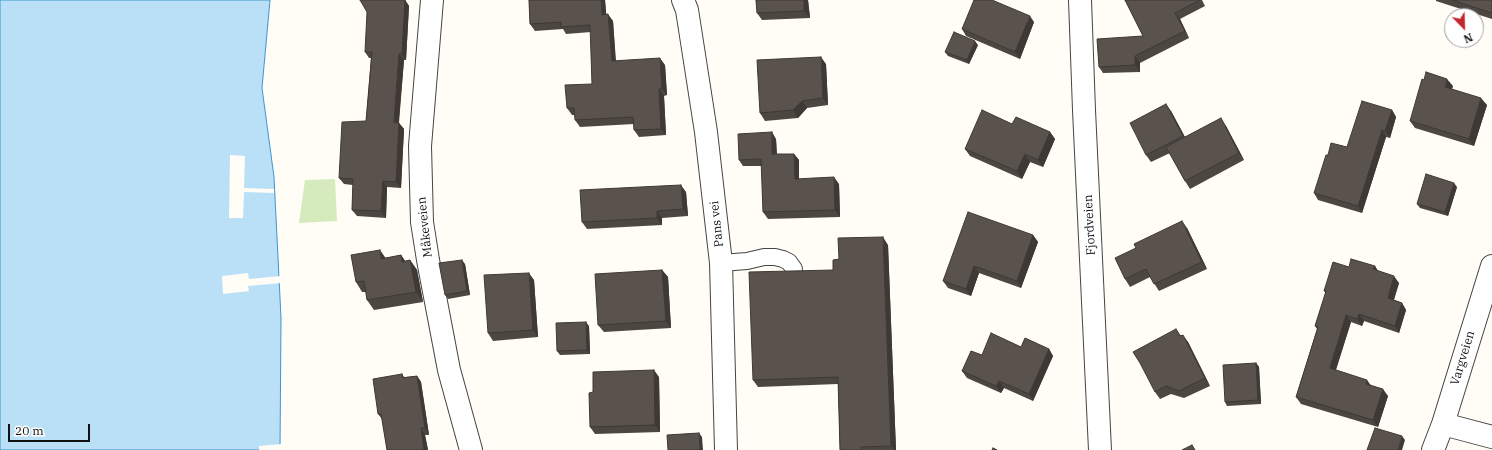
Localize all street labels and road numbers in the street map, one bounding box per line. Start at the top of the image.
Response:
street label: Fjordveien [1081,194,1099,256]
street label: Måkeveien [415,196,435,258]
street label: Pans vei [707,200,727,248]
street label: Vargveien [1448,329,1478,387]

